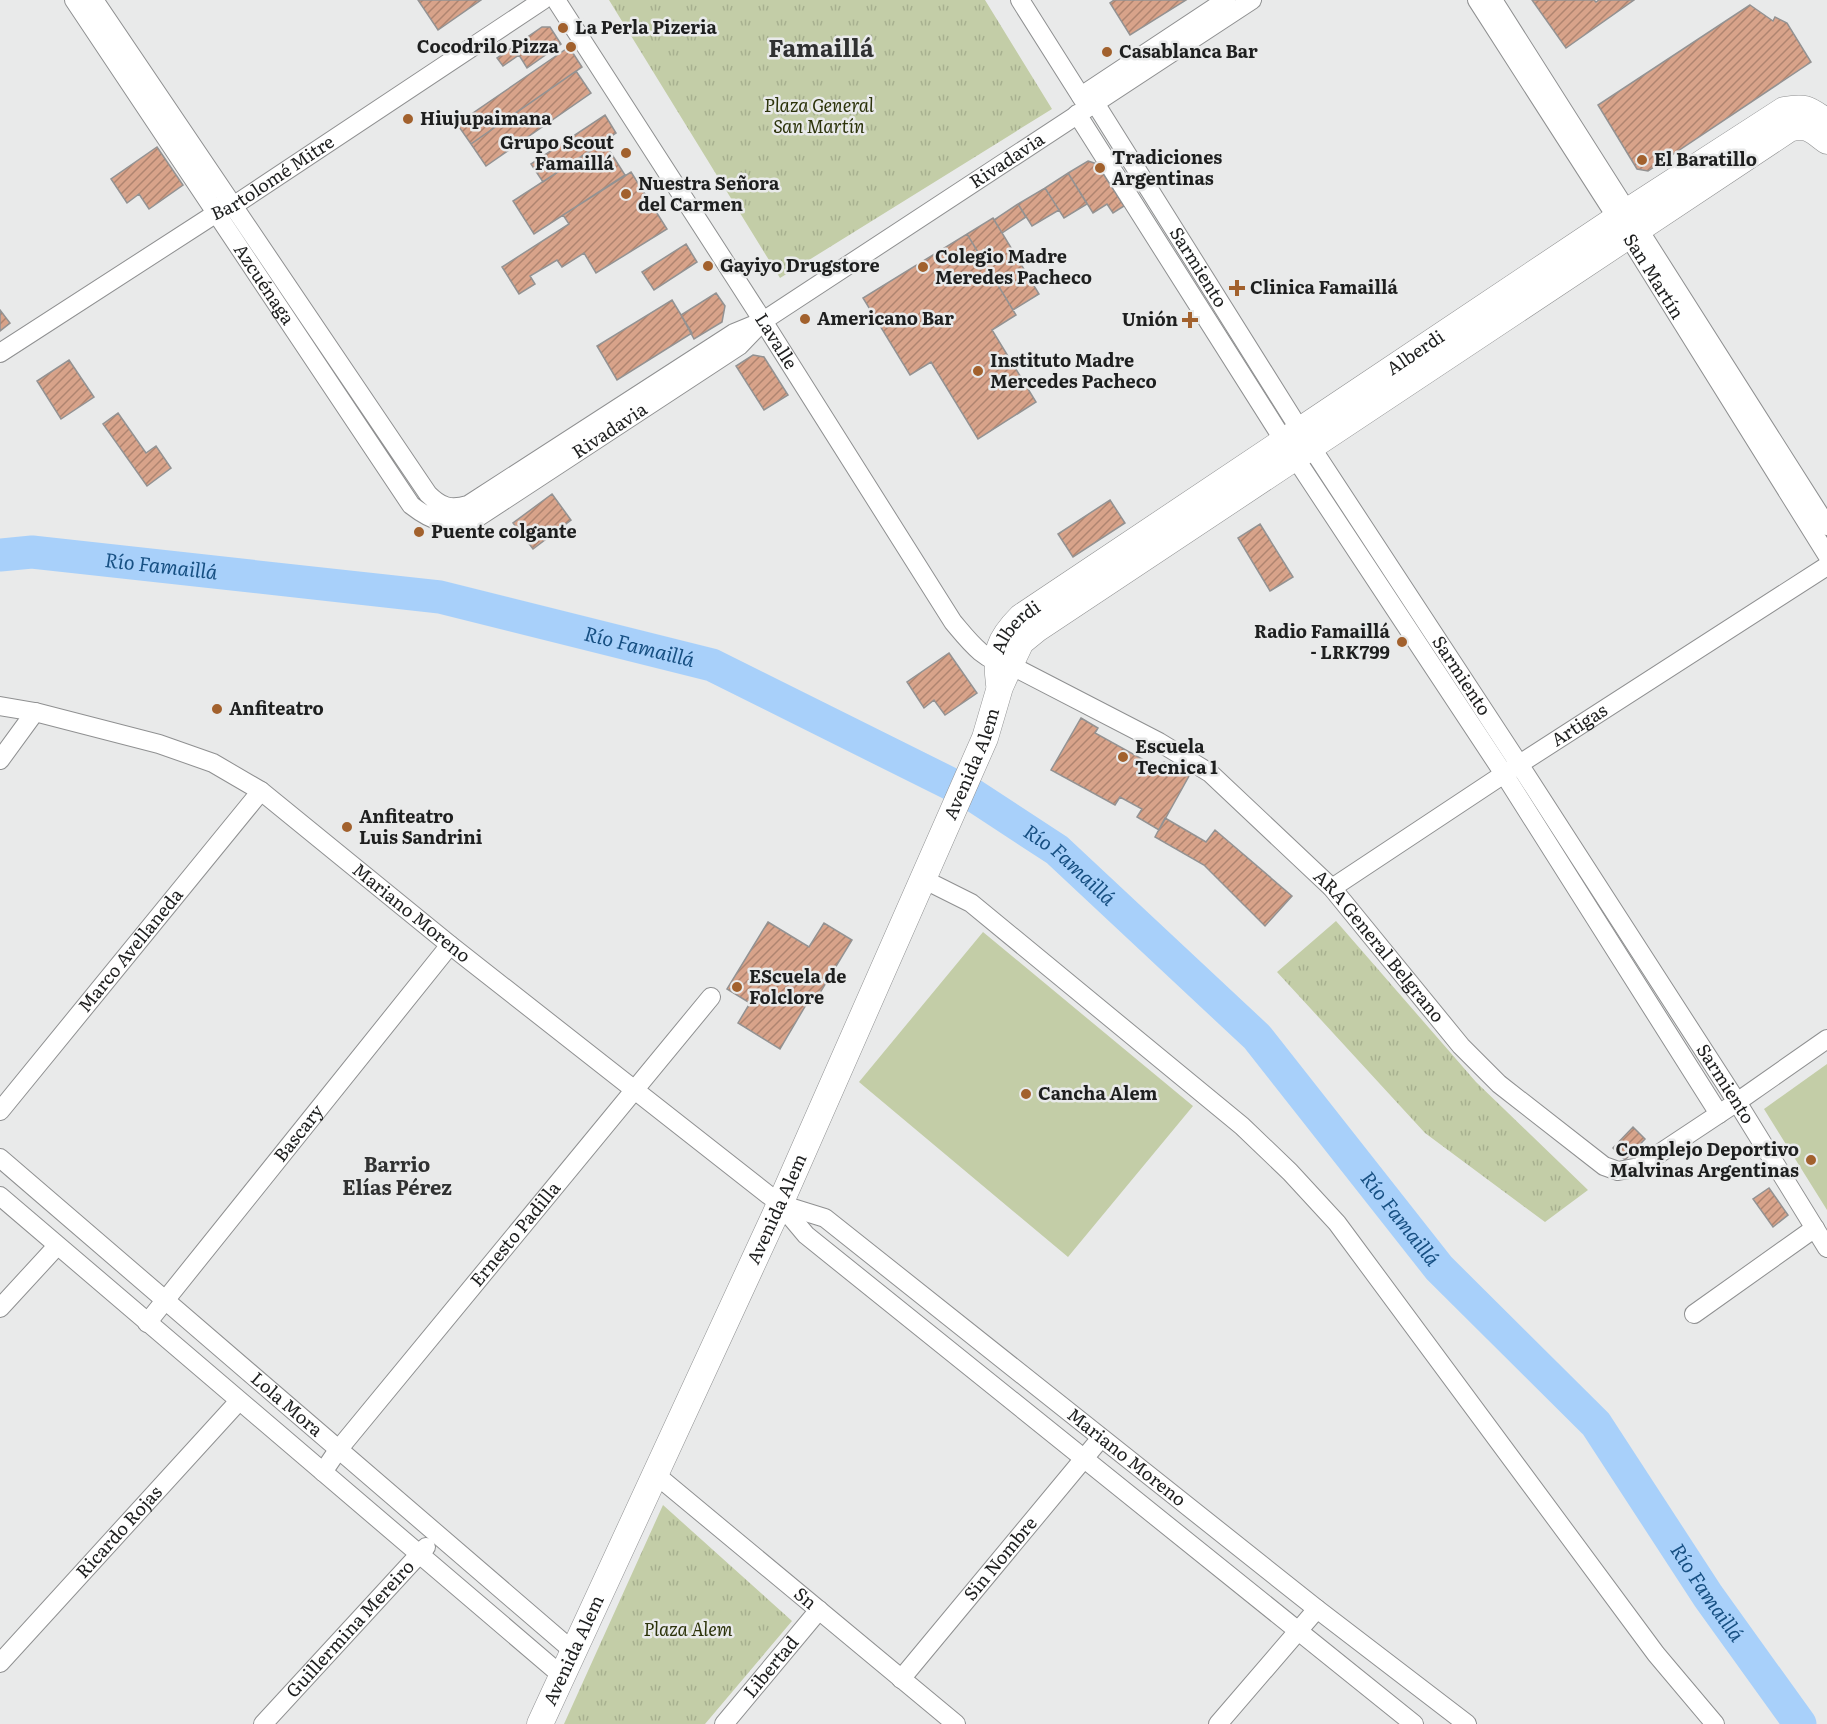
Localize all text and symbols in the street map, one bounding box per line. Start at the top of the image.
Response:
place label: La Perla Pizeria [575,13,717,40]
marker: La Perla Pizeria [556,21,570,35]
district label: Famaillá [768,29,874,64]
place label: Cocodrilo Pizza [417,32,560,59]
place label: Casablanca Bar [1119,37,1258,64]
marker: Cocodrilo Pizza [564,40,578,54]
marker: Casablanca Bar [1100,45,1114,59]
park label: Plaza General San Martín [764,91,875,139]
place label: Hiujupaimana [420,104,552,131]
marker: Hiujupaimana [401,112,415,126]
street label: Rivadavia [963,125,1049,194]
street label: Bartolomé Mitre [206,128,339,226]
place label: Grupo Scout Famaillá [500,128,615,176]
place label: Tradiciones Argentinas [1112,143,1222,191]
place label: El Baratillo [1654,145,1757,172]
marker: Grupo Scout Famaillá [619,146,633,160]
marker: El Baratillo [1635,153,1649,167]
marker: Tradiciones Argentinas [1093,161,1107,175]
place label: Nuestra Señora del Carmen [638,169,780,217]
marker: Nuestra Señora del Carmen [619,187,633,201]
street label: Sarmiento [1164,221,1235,312]
street label: San Martín [1618,228,1692,324]
street label: Azcuénaga [228,238,302,330]
place label: Colegio Madre Meredes Pacheco [935,242,1092,290]
place label: Gayiyo Drugstore [720,251,880,278]
marker: Gayiyo Drugstore [701,259,715,273]
marker: Colegio Madre Meredes Pacheco [916,260,930,274]
place label: Clinica Famaillá [1250,273,1398,300]
marker: Clinica Famaillá [1228,279,1246,297]
place label: Americano Bar [817,304,954,331]
place label: Unión [1122,305,1178,332]
street label: Lavalle [749,307,805,374]
marker: Americano Bar [798,312,812,326]
marker: Unión [1183,313,1197,327]
street label: Alberdi [1380,322,1449,381]
place label: Instituto Madre Mercedes Pacheco [990,346,1157,394]
marker: Instituto Madre Mercedes Pacheco [971,364,985,378]
street label: Rivadavia [566,395,652,464]
place label: Puente colgante [431,517,577,544]
marker: Puente colgante [412,525,426,539]
water label: Río Famaillá [103,543,220,585]
street label: Alberdi [984,593,1045,657]
water label: Río Famaillá [581,617,699,673]
place label: Radio Famaillá - LRK799 [1254,617,1391,665]
street label: Sarmiento [1426,630,1499,720]
marker: Radio Famaillá - LRK799 [1395,635,1409,649]
place label: Anfiteatro [229,694,324,721]
street label: Artigas [1545,696,1612,752]
marker: Anfiteatro [210,702,224,716]
street label: Avenida Alem [936,704,1005,824]
place label: Escuela Tecnica 1 [1135,732,1218,780]
marker: Escuela Tecnica 1 [1116,750,1130,764]
place label: Anfiteatro Luis Sandrini [359,802,483,850]
water label: Río Famaillá [1018,815,1124,912]
marker: Anfiteatro Luis Sandrini [340,820,354,834]
street label: Mariano Moreno [347,856,477,968]
street label: ARA General Belgrano [1308,862,1452,1028]
street label: Marco Avellaneda [71,882,189,1017]
place label: EScuela de Folclore [749,962,846,1010]
marker: EScuela de Folclore [730,980,744,994]
street label: Sarmiento [1691,1038,1762,1128]
place label: Cancha Alem [1038,1079,1157,1106]
marker: Cancha Alem [1019,1087,1033,1101]
street label: Bascary [266,1097,330,1167]
place label: Complejo Deportivo Malvinas Argentinas [1610,1135,1799,1183]
district label: Barrio Elías Pérez [342,1148,452,1201]
street label: Avenida Alem [739,1149,813,1268]
marker: Complejo Deportivo Malvinas Argentinas [1804,1153,1818,1167]
water label: Río Famaillá [1355,1164,1449,1272]
street label: Ernesto Padilla [463,1175,566,1292]
street label: Lola Mora [246,1365,330,1442]
street label: Mariano Moreno [1062,1401,1192,1512]
street label: Ricardo Rojas [69,1479,168,1584]
street label: Sin Nombre [956,1510,1042,1606]
water label: Río Famaillá [1664,1536,1753,1647]
street label: Guillermina Mereiro [279,1553,420,1703]
street label: Sn [789,1580,823,1615]
street label: Avenida Alem [535,1590,610,1710]
park label: Plaza Alem [643,1615,733,1642]
street label: Libertad [736,1629,804,1703]

